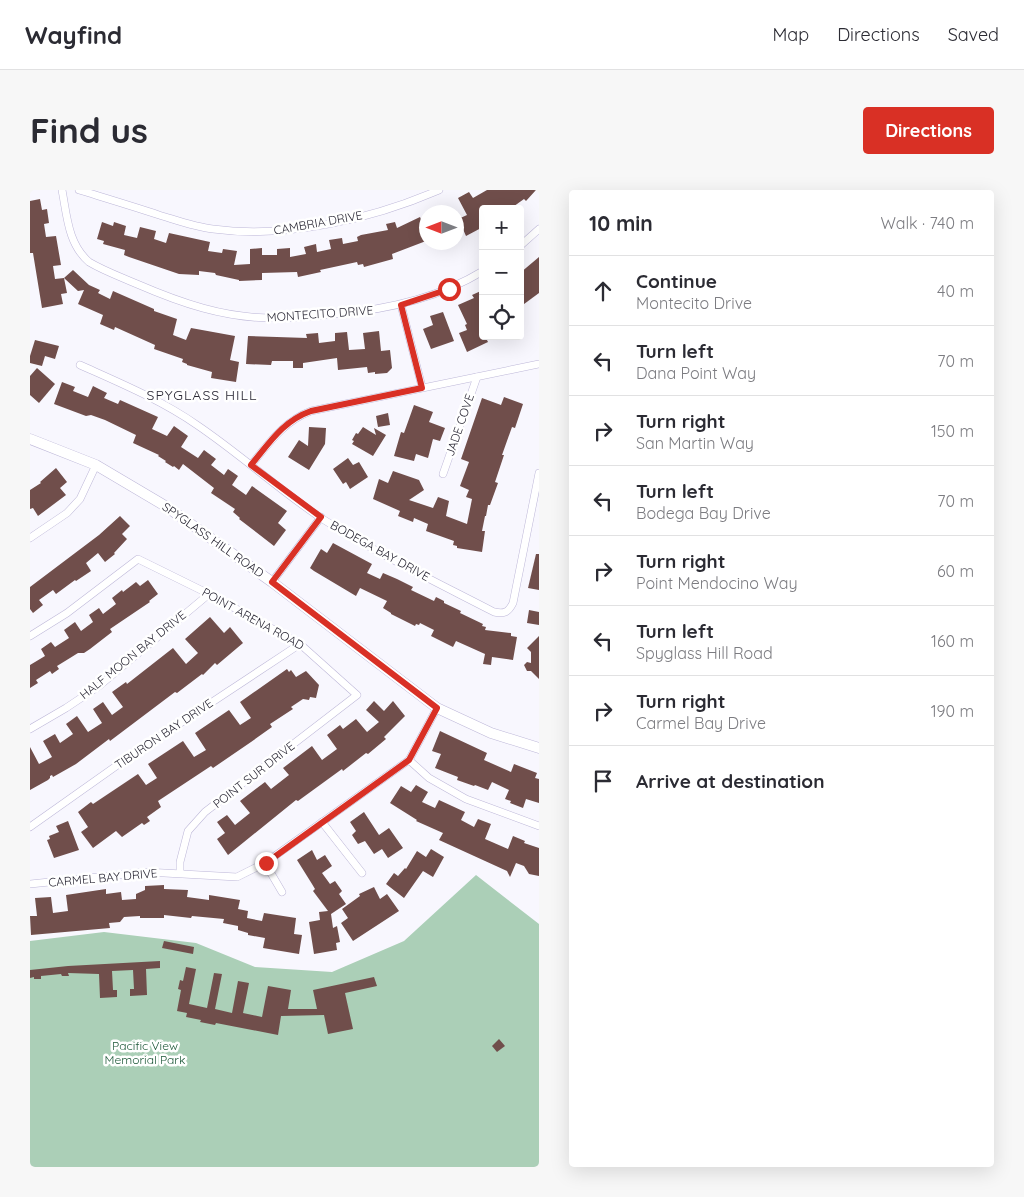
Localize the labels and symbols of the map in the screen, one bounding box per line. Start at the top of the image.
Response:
north arrow [419,205,464,250]
street label: CAMBRIA DRIVE [272,207,364,238]
route start [438,278,461,301]
street label: MONTECITO DRIVE [266,302,374,325]
district label: SPYGLASS HILL [147,386,257,404]
street label: JADE COVE [442,392,477,458]
street label: SPYGLASS HILL ROAD [160,499,267,581]
street label: BODEGA BAY DRIVE [328,517,433,584]
street label: POINT ARENA ROAD [200,584,307,653]
street label: HALF MOON BAY DRIVE [76,607,189,702]
street label: TIBURON BAY DRIVE [112,695,216,772]
street label: POINT SUR DRIVE [210,738,298,811]
route end [255,852,278,875]
street label: CARMEL BAY DRIVE [48,865,158,890]
park label: Pacific View Memorial Park [105,1038,185,1067]

